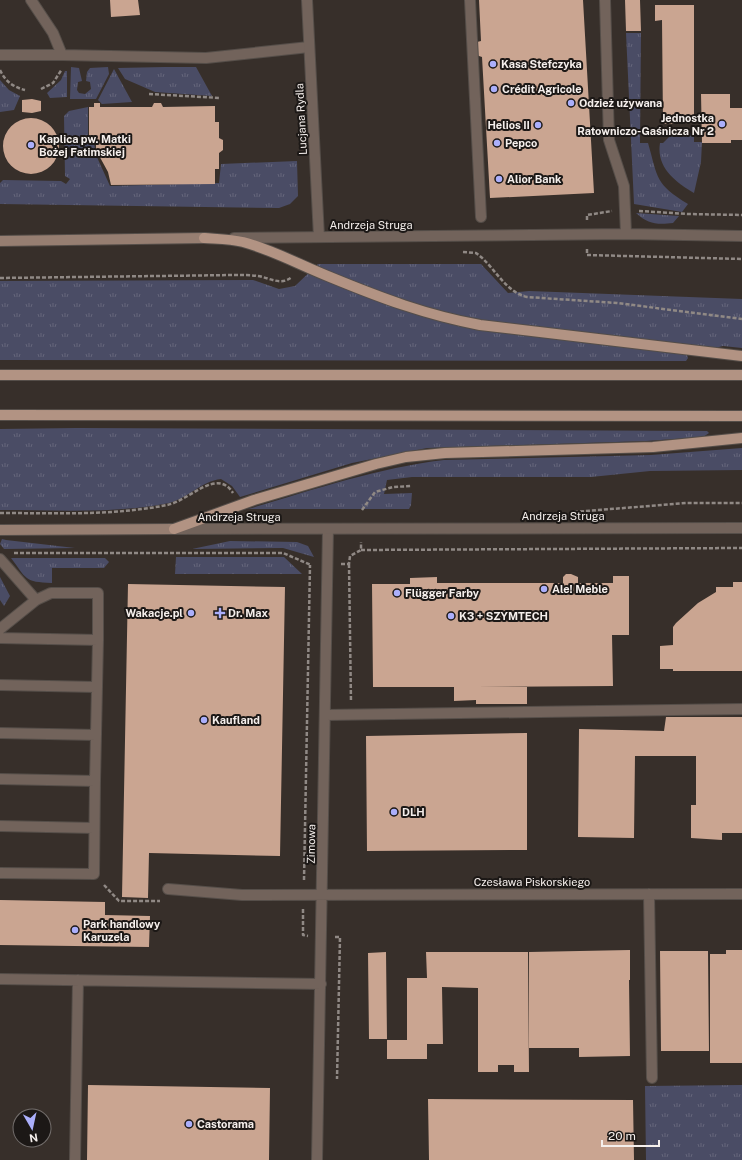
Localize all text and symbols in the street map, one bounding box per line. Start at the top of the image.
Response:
place label: Kasa Stefczyka [501,58,582,70]
marker: Kasa Stefczyka [488,59,498,69]
street label: Lucjana Rydla [293,83,309,155]
place label: Crédit Agricole [502,83,582,95]
marker: Crédit Agricole [489,84,499,94]
place label: Odzież używana [579,97,662,109]
marker: Odzież używana [566,98,576,108]
place label: Jednostka Ratowniczo-Gaśnicza Nr 2 [577,112,714,137]
place label: Helios II [488,119,530,131]
marker: Jednostka Ratowniczo-Gaśnicza Nr 2 [717,119,727,129]
marker: Helios II [533,120,543,130]
place label: Kaplica pw. Matki Bożej Fatimskiej [39,133,131,158]
place label: Pepco [505,137,537,149]
marker: Pepco [492,138,502,148]
marker: Kaplica pw. Matki Bożej Fatimskiej [26,140,36,150]
place label: Alior Bank [507,173,562,185]
marker: Alior Bank [494,174,504,184]
street label: Andrzeja Struga [329,219,413,231]
street label: Andrzeja Struga [521,510,605,522]
street label: Andrzeja Struga [197,511,281,523]
place label: Ale! Meble [552,583,608,595]
marker: Ale! Meble [539,584,549,594]
place label: Flügger Farby [405,587,480,599]
marker: Flügger Farby [392,588,402,598]
place label: Wakacje.pl [125,607,183,619]
place label: Dr. Max [228,607,268,619]
marker: Wakacje.pl [186,608,196,618]
marker: Dr. Max [215,608,225,618]
place label: K3 + SZYMTECH [459,610,548,622]
marker: K3 + SZYMTECH [446,611,456,621]
place label: Kaufland [212,714,260,726]
marker: Kaufland [199,715,209,725]
place label: DLH [402,806,425,818]
marker: DLH [389,807,399,817]
street label: Zimowa [305,824,317,864]
street label: Czesława Piskorskiego [474,876,590,888]
place label: Park handlowy Karuzela [83,918,161,943]
marker: Park handlowy Karuzela [70,925,80,935]
north arrow [12,1108,52,1148]
place label: Castorama [197,1118,254,1130]
marker: Castorama [184,1119,194,1129]
scale bar [602,1122,659,1148]
text: 20 m [608,1129,636,1143]
text: N [28,1131,39,1144]

